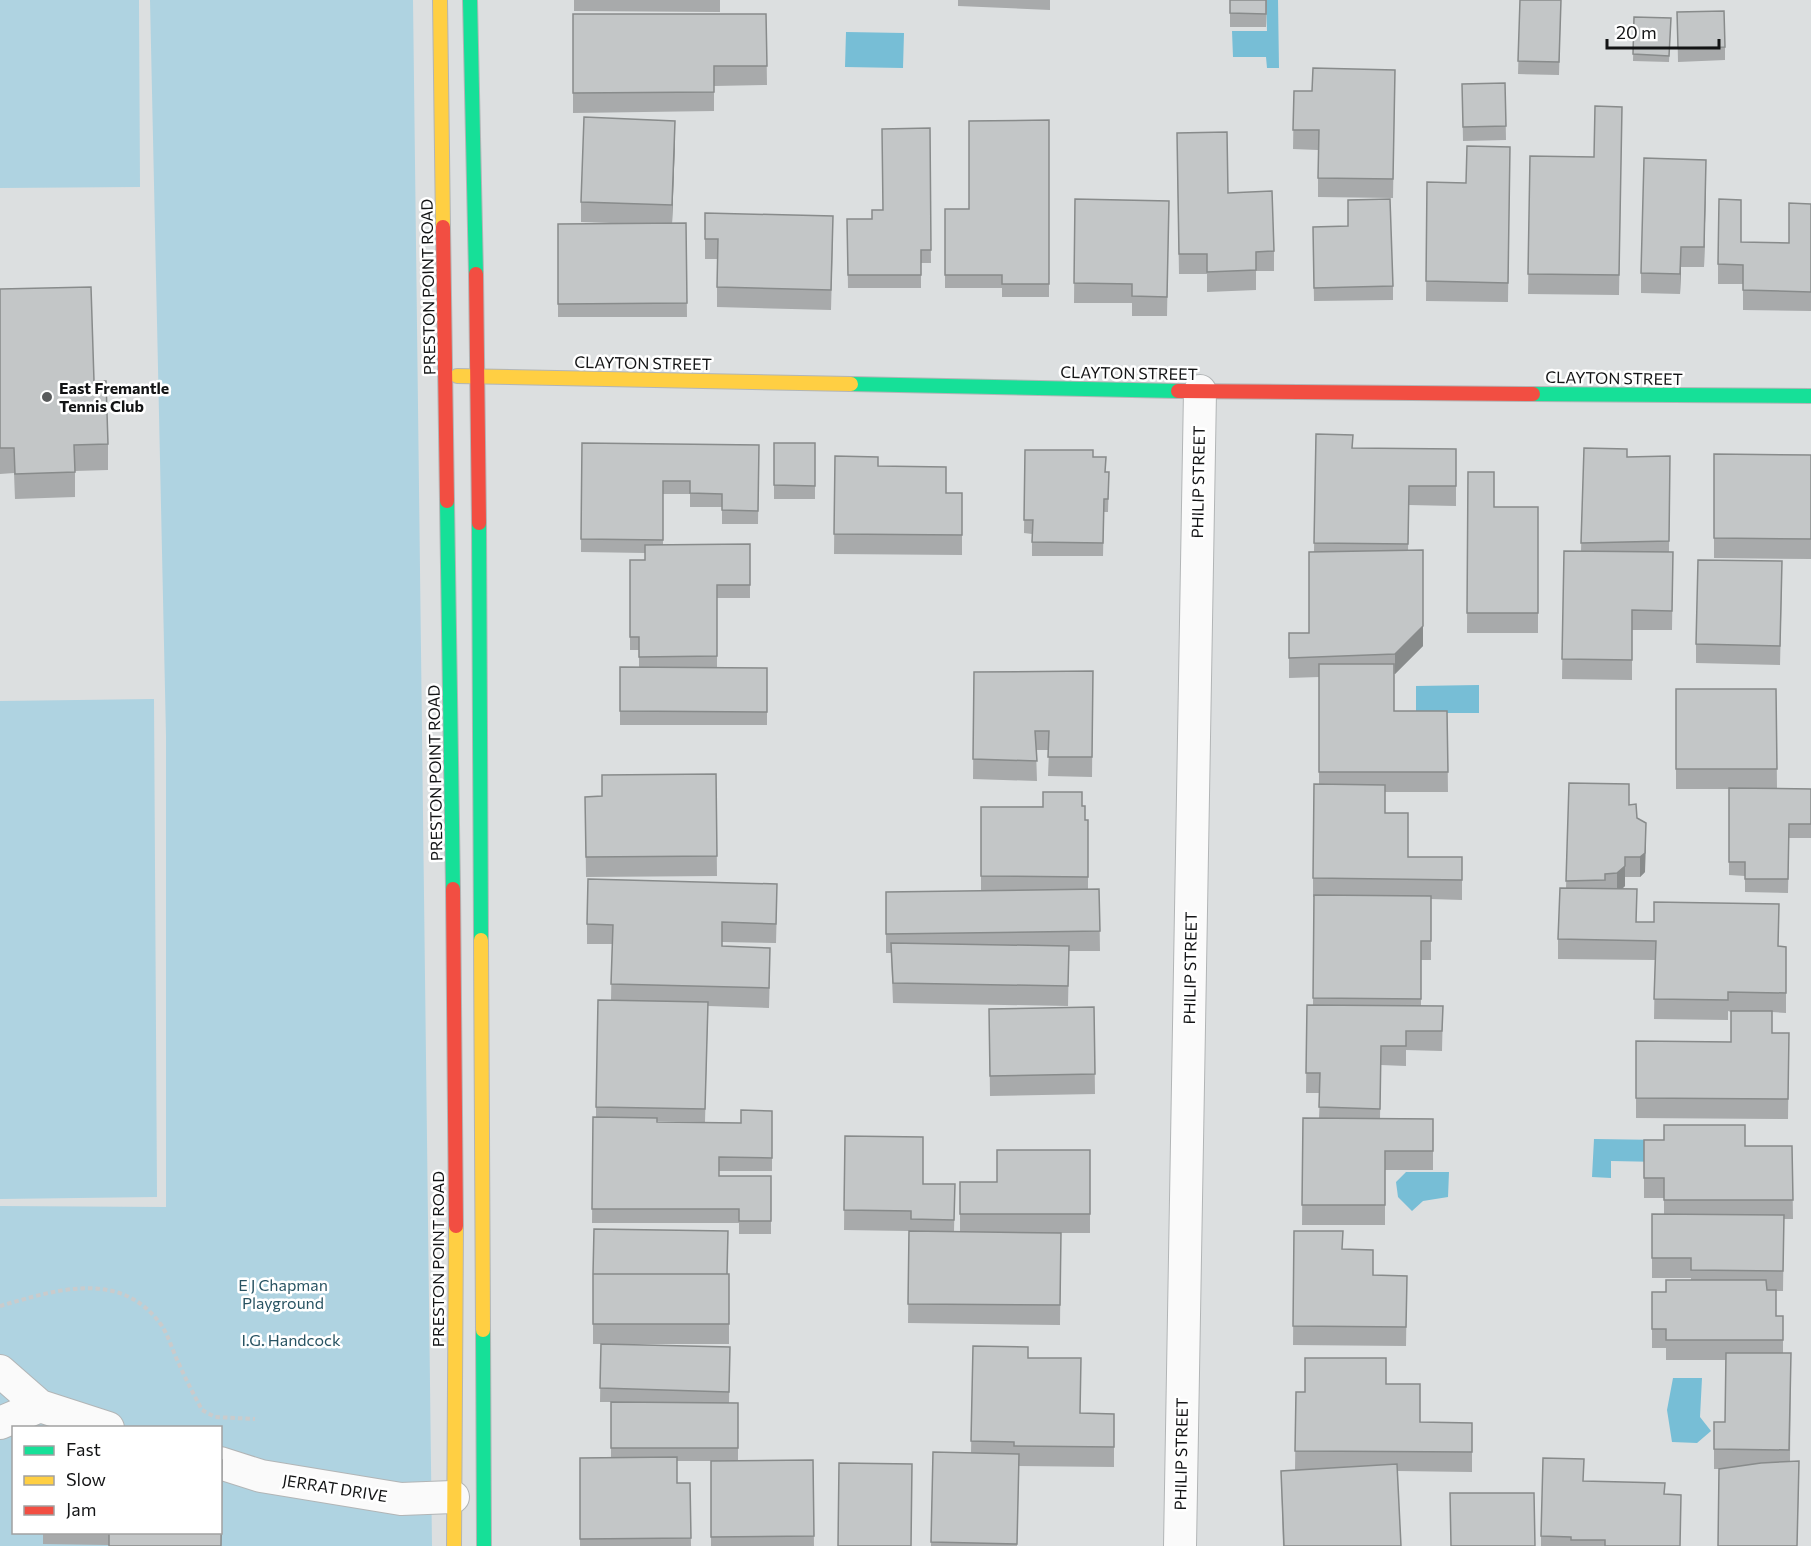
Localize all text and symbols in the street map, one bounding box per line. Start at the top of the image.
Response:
scale bar [1607,12,1720,50]
text: 20 m [1616,21,1657,43]
street label: PRESTON POINT ROAD [416,199,439,375]
street label: CLAYTON STREET [574,352,712,373]
street label: CLAYTON STREET [1060,362,1198,383]
street label: CLAYTON STREET [1545,367,1683,388]
place label: East Fremantle Tennis Club [59,378,169,415]
marker: East Fremantle Tennis Club [40,390,54,404]
street label: PHILIP STREET [1187,426,1208,538]
street label: PRESTON POINT ROAD [423,685,446,861]
street label: PHILIP STREET [1179,912,1200,1024]
street label: PRESTON POINT ROAD [428,1171,447,1347]
park label: E J Chapman Playground [238,1275,328,1312]
park label: I.G. Handcock [241,1330,341,1349]
street label: PHILIP STREET [1170,1398,1191,1510]
legend [12,1426,222,1534]
text: Fast [66,1438,101,1460]
text: Slow [66,1468,106,1490]
street label: JERRAT DRIVE [281,1470,389,1505]
text: Jam [66,1498,96,1520]

